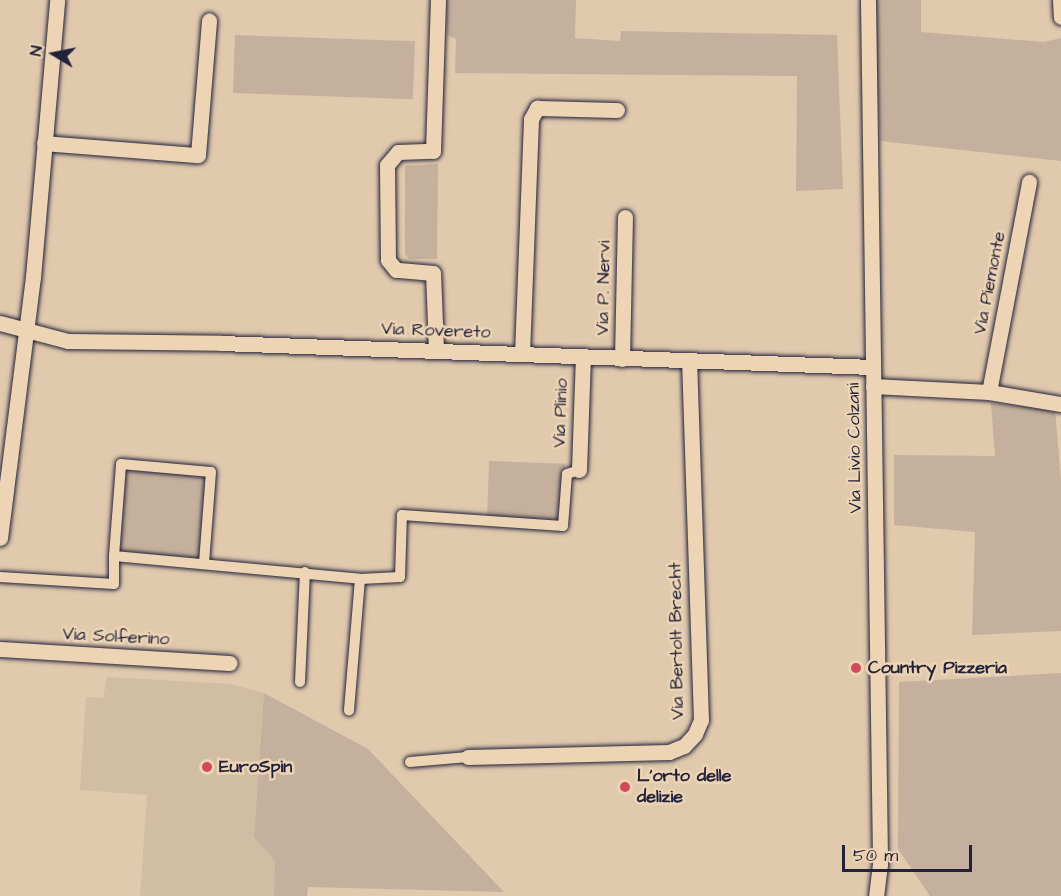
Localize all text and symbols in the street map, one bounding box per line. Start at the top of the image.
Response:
north arrow [24,24,84,84]
text: N [25,44,48,58]
street label: Via Piemonte [969,230,1011,336]
street label: Via P. Nervi [592,241,616,335]
street label: Via Rovereto [381,318,491,344]
street label: Via Plinio [549,378,573,448]
street label: Via Livio Colzani [843,383,867,513]
street label: Via Bertolt Brecht [665,562,689,720]
street label: Via Solferino [62,623,170,651]
place label: Country Pizzeria [868,657,1007,679]
marker: Country Pizzeria [849,661,863,675]
place label: EuroSpin [219,756,292,778]
marker: EuroSpin [200,760,214,774]
place label: L'orto delle delizie [637,766,731,808]
marker: L'orto delle delizie [618,780,632,794]
scale bar [845,833,976,871]
text: 50 m [853,843,898,868]

